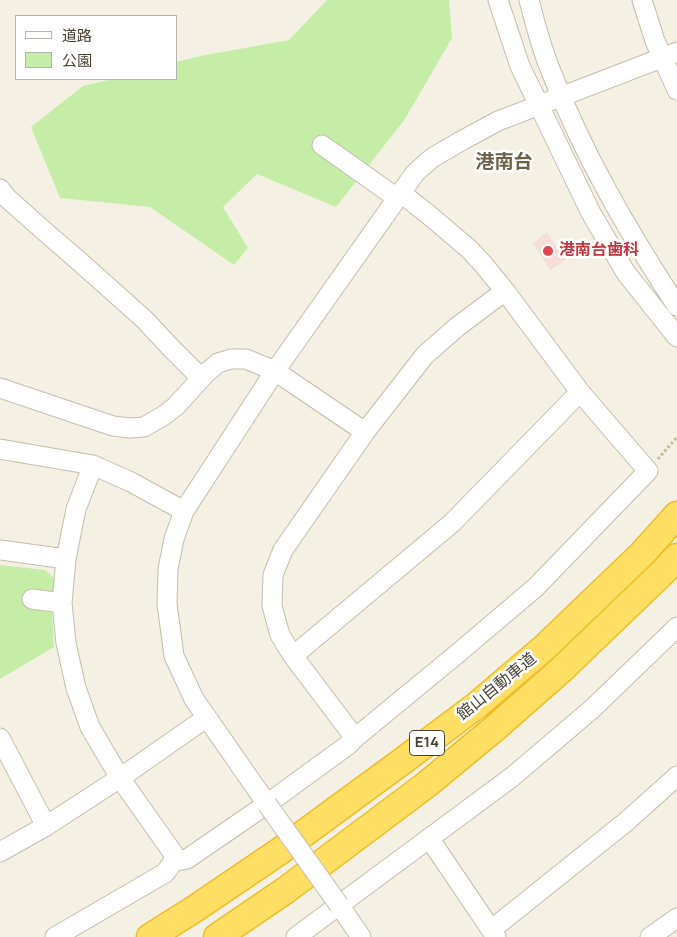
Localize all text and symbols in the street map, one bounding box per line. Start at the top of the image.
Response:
legend [15,15,178,80]
text: 道路 [62,25,92,46]
text: 公園 [62,50,92,71]
district label: 港南台 [476,152,532,174]
place label: 港南台歯科 [559,241,639,261]
marker: 港南台歯科 [541,244,555,258]
street label: 館山自動車道 [454,649,540,725]
road number: E14 [410,730,444,756]

